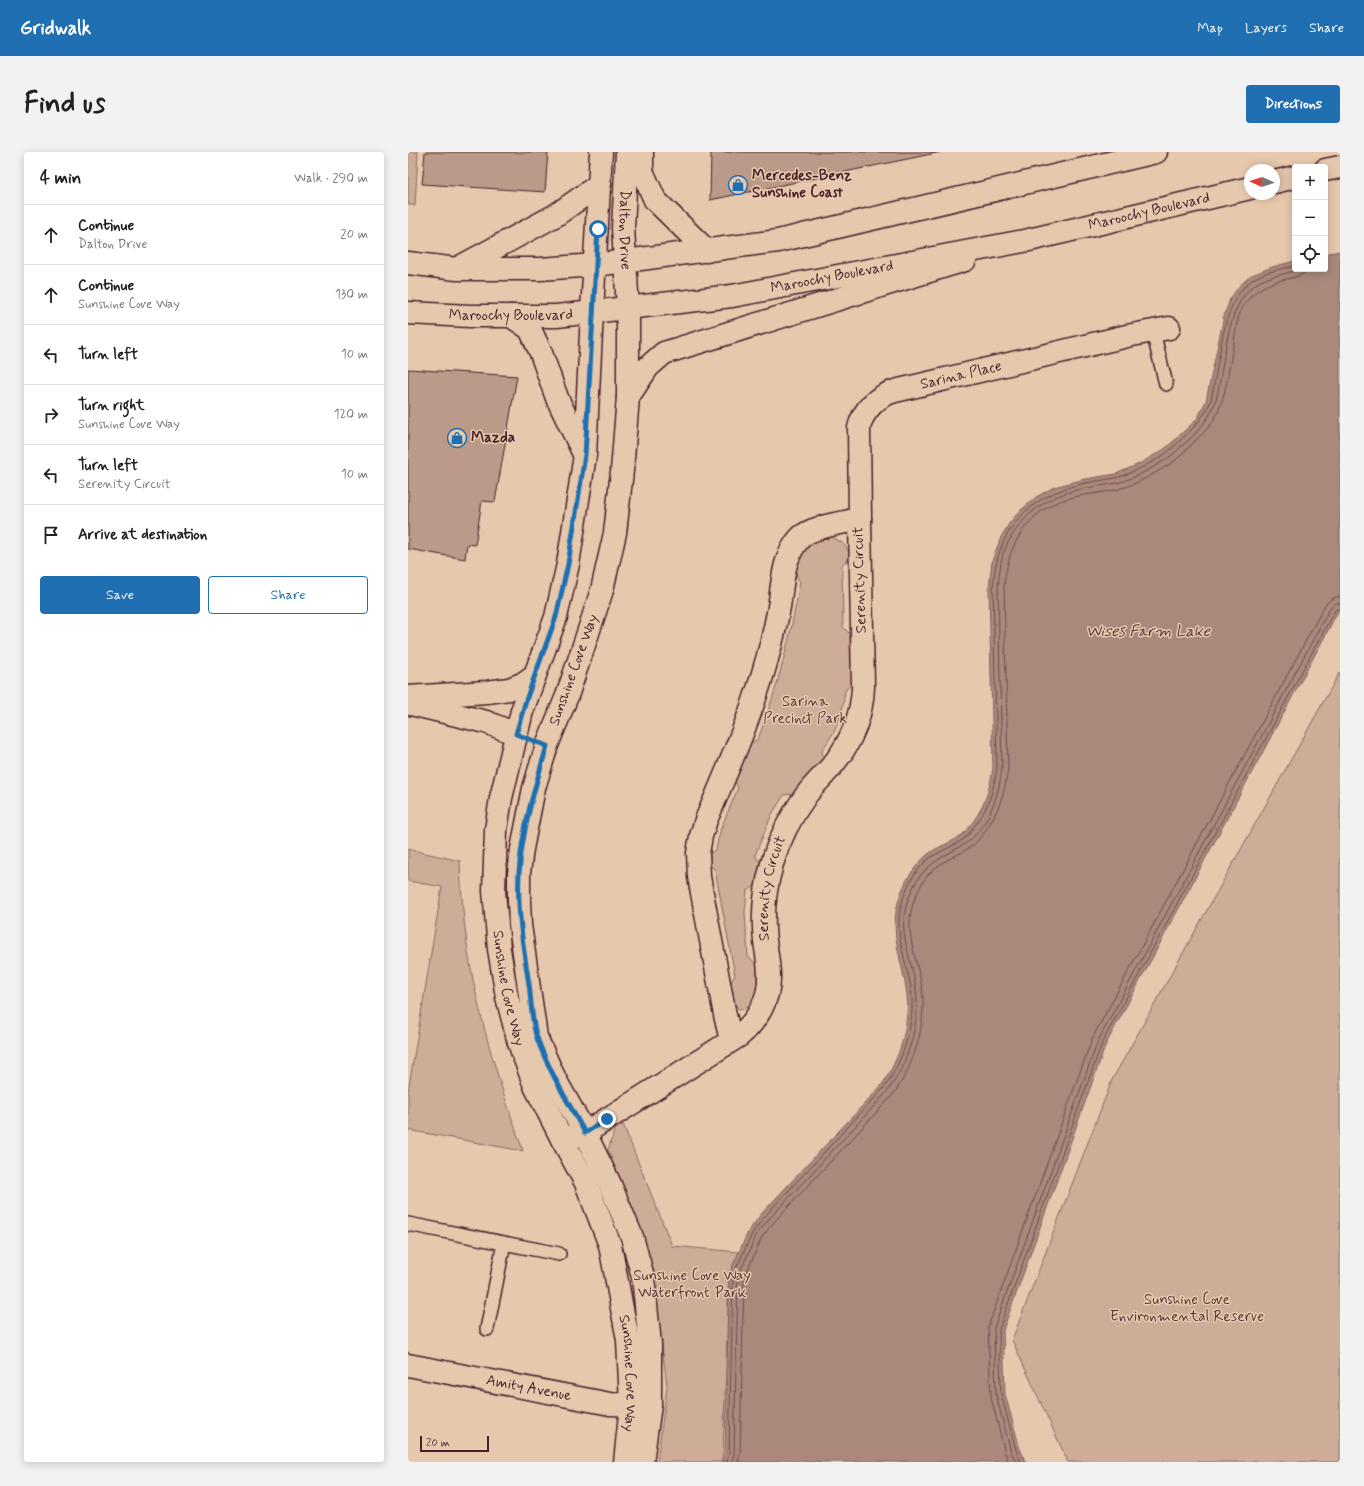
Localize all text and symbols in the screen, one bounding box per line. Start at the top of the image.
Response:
text: Gridwalk [20,16,91,41]
text: Map [1197,19,1223,37]
text: Layers [1245,19,1287,37]
text: Share [1309,19,1344,37]
button: Directions [1246,85,1340,123]
text: Find us [24,86,105,123]
north arrow [1244,164,1280,200]
map controls [1292,164,1328,272]
button: + [1292,164,1328,200]
place label: Mercedes-Benz Sunshine Coast [752,166,852,203]
text: 4 min [40,167,81,189]
text: Walk · 290 m [294,170,368,187]
shop icon: Mercedes-Benz Sunshine Coast [727,174,749,196]
street label: Maroochy Boulevard [1086,188,1212,236]
street label: Dalton Drive [613,189,636,271]
button: − [1292,200,1328,236]
text: Continue [78,216,134,236]
route start [589,220,607,238]
icon: ahead [40,224,62,246]
text: 20 m [340,226,368,243]
text: Dalton Drive [78,236,147,253]
button: locate [1292,236,1328,272]
street label: Maroochy Boulevard [769,256,895,298]
text: Continue [78,276,134,296]
icon: ahead [40,284,62,306]
text: 130 m [335,286,368,303]
text: Sunshine Cove Way [78,296,180,313]
street label: Maroochy Boulevard [448,304,574,326]
icon: left [40,344,62,366]
text: Turn left [78,345,138,365]
text: 10 m [341,346,368,363]
street label: Sarina Place [918,356,1004,395]
text: Turn right [78,396,145,416]
icon: right [40,404,62,426]
text: 120 m [334,406,368,423]
text: Sunshine Cove Way [78,416,180,433]
shop icon: Mazda [446,427,468,449]
place label: Mazda [471,428,515,448]
text: Turn left [78,456,138,476]
icon: left [40,464,62,486]
text: 10 m [341,466,368,483]
text: Serenity Circuit [78,476,171,493]
icon: arrive [40,524,62,546]
text: Arrive at destination [78,525,207,545]
street label: Serenity Circuit [848,526,872,634]
button: Save [40,576,200,614]
button: Share [208,576,368,614]
street label: Sunshine Cove Way [545,611,604,729]
water label: Wises Farm Lake [1086,621,1211,642]
park label: Sarina Precinct Park [763,692,847,729]
street label: Serenity Circuit [754,833,791,942]
street label: Sunshine Cove Way [487,930,529,1048]
route end [598,1110,616,1128]
park label: Sunshine Cove Way Waterfront Park [633,1266,751,1303]
park label: Sunshine Cove Environmental Reserve [1110,1290,1264,1327]
street label: Sunshine Cove Way [613,1313,641,1433]
street label: Amity Avenue [484,1370,573,1406]
scale bar [420,1434,489,1453]
text: 20 m [426,1436,449,1450]

